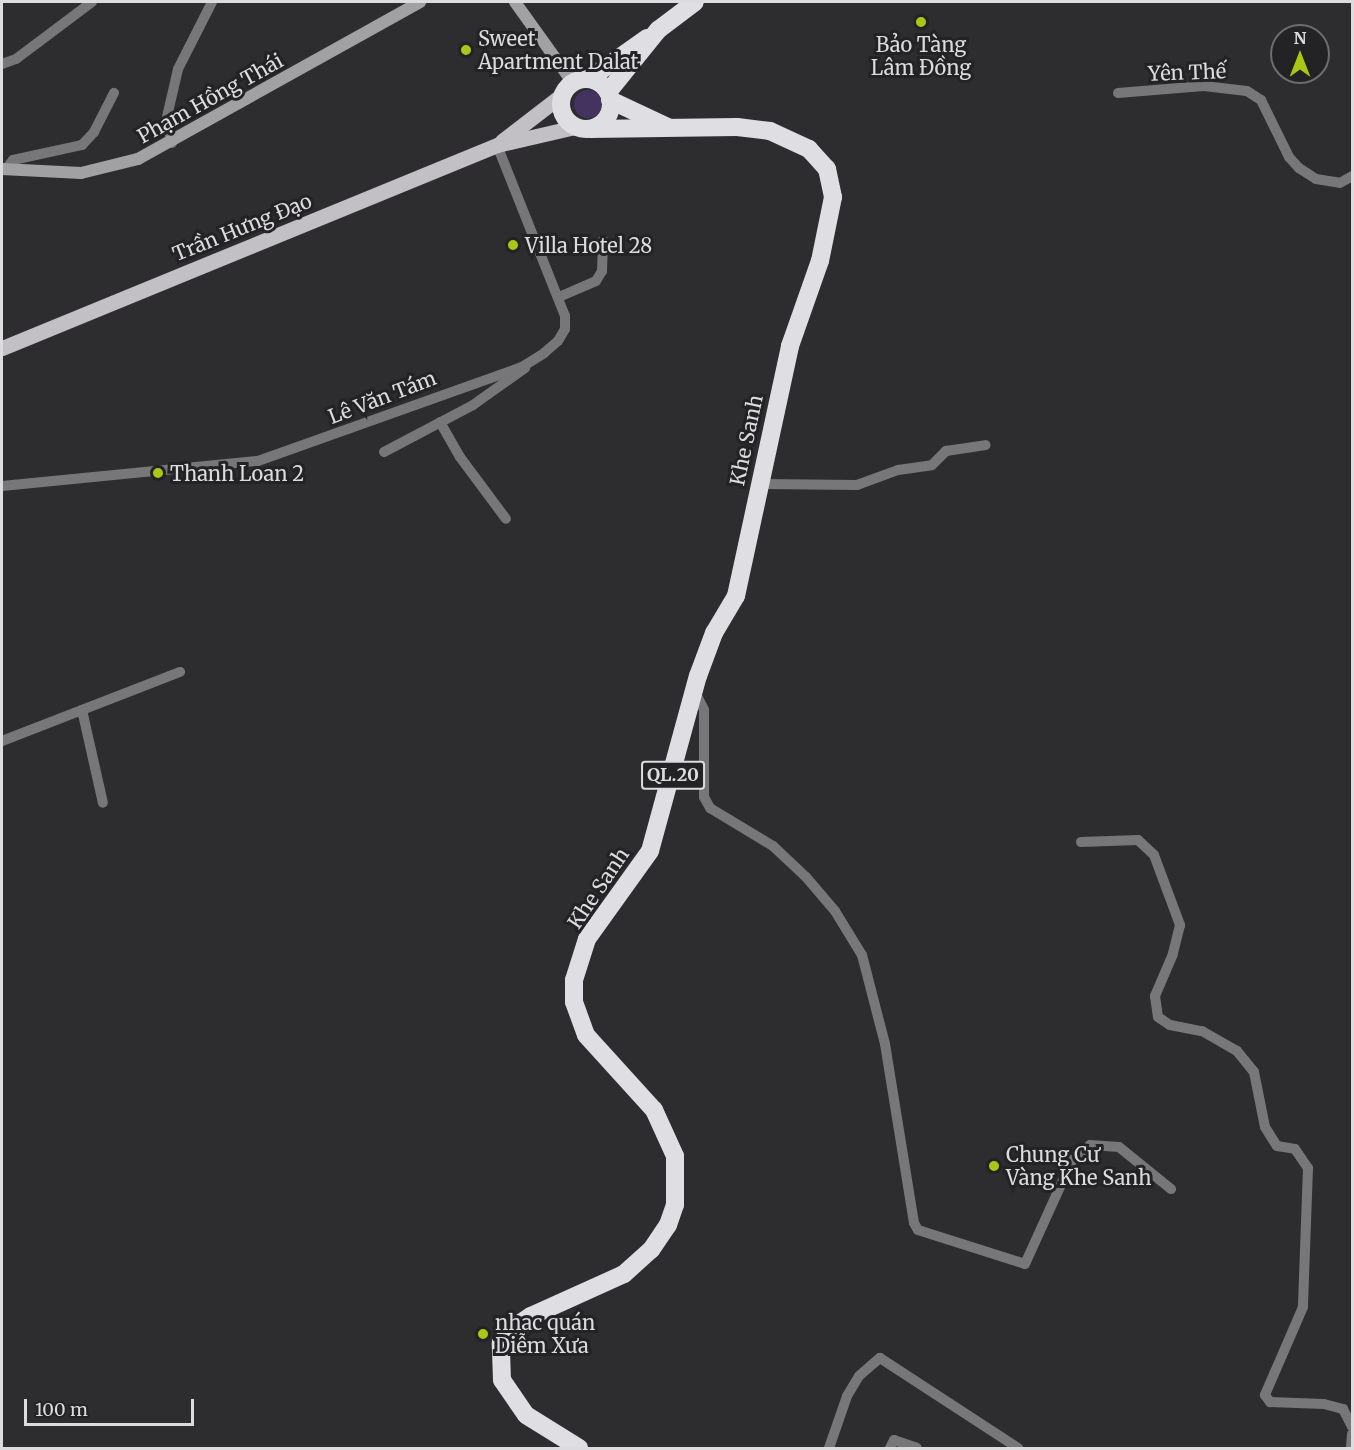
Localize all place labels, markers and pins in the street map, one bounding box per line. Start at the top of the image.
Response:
marker: Bảo Tàng Lâm Đồng [914,15,928,29]
place label: Sweet Apartment Dalat [478,27,638,74]
place label: Bảo Tàng Lâm Đồng [871,32,971,79]
marker: Sweet Apartment Dalat [459,43,473,57]
place label: Villa Hotel 28 [525,233,652,257]
marker: Villa Hotel 28 [506,238,520,252]
place label: Thanh Loan 2 [170,461,304,485]
marker: Thanh Loan 2 [151,466,165,480]
place label: Chung Cư Vàng Khe Sanh [1006,1142,1152,1189]
marker: Chung Cư Vàng Khe Sanh [987,1159,1001,1173]
place label: nhạc quán Diễm Xưa [495,1310,595,1357]
marker: nhạc quán Diễm Xưa [476,1327,490,1341]

